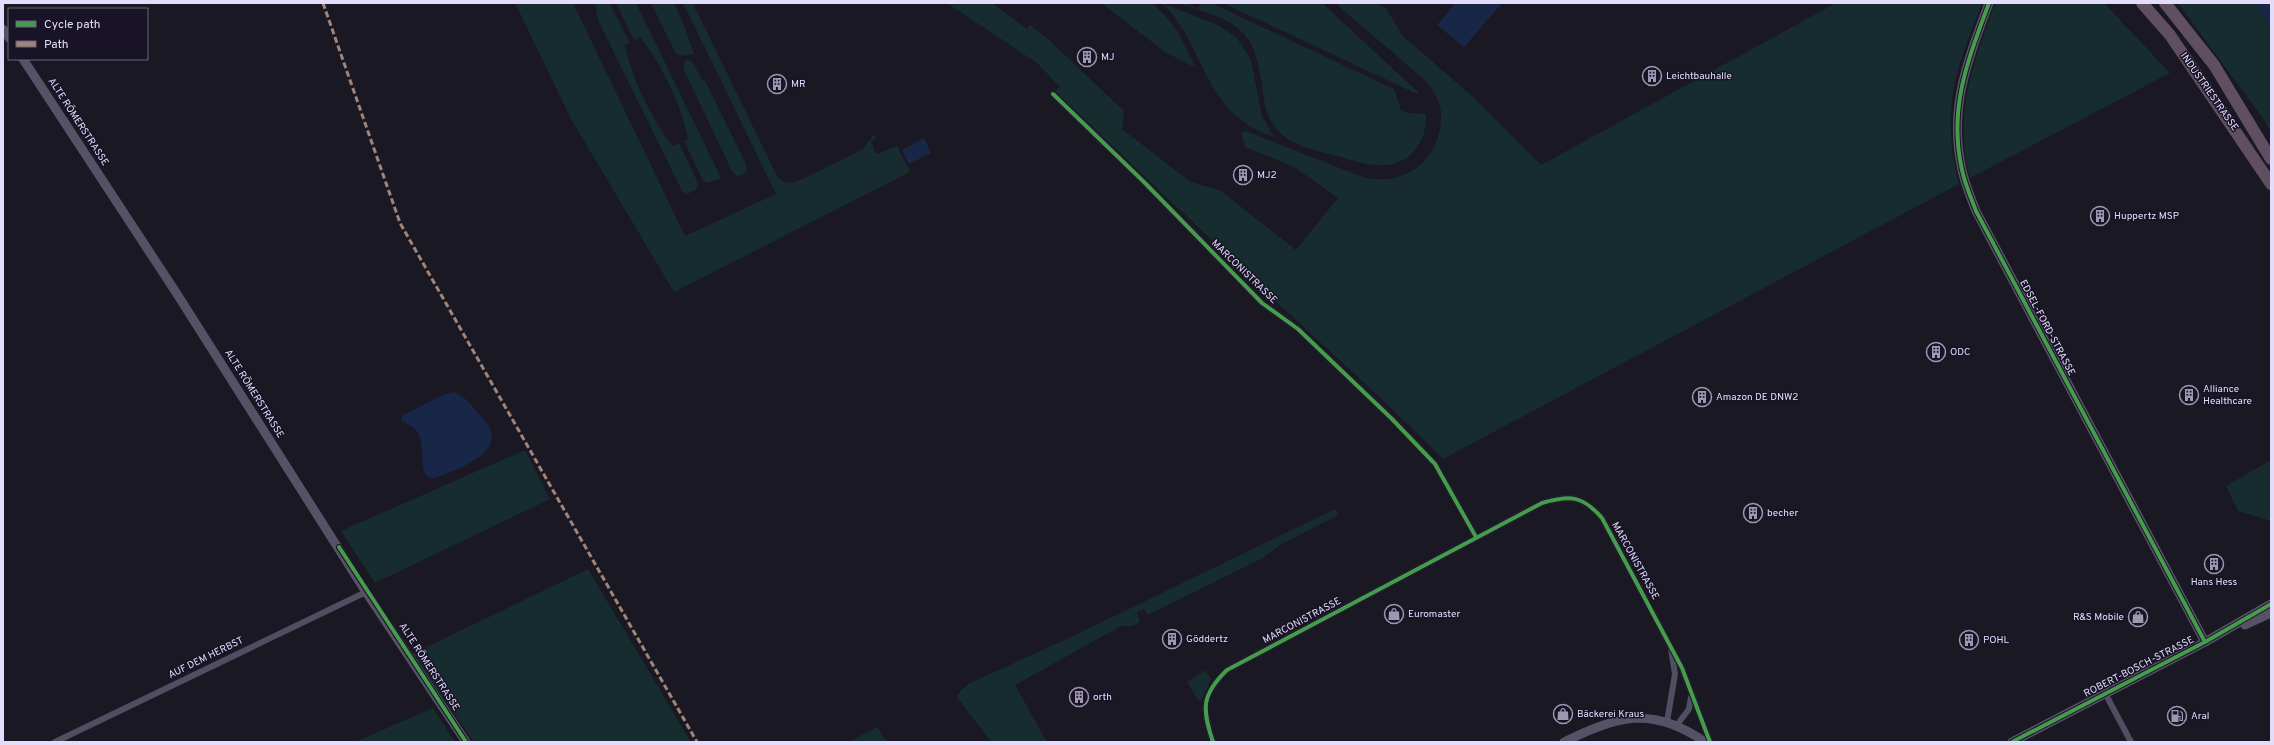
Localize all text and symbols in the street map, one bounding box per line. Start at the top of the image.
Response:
legend [8,8,148,60]
text: Cycle path [44,17,101,33]
text: Path [44,37,69,53]
building icon: MJ [1076,46,1098,68]
street label: INDUSTRIESTRASSE [2177,50,2241,134]
place label: MJ [1101,51,1114,64]
building icon: Leichtbauhalle [1641,65,1663,87]
place label: Leichtbauhalle [1666,70,1732,83]
building icon: MR [766,73,788,95]
street label: ALTE RÖMERSTRASSE [45,76,111,168]
place label: MR [791,78,806,91]
building icon: MJ2 [1232,164,1254,186]
place label: MJ2 [1257,169,1277,182]
building icon: Huppertz MSP [2089,205,2111,227]
place label: Huppertz MSP [2114,210,2179,223]
street label: MARCONISTRASSE [1208,237,1280,307]
street label: EDSEL-FORD-STRASSE [2016,278,2078,378]
building icon: ODC [1925,341,1947,363]
place label: ODC [1950,346,1971,359]
street label: ALTE RÖMERSTRASSE [221,347,287,441]
place label: Alliance Healthcare [2203,383,2252,408]
building icon: Alliance Healthcare [2178,384,2200,406]
building icon: Amazon DE DNW2 [1691,386,1713,408]
place label: Amazon DE DNW2 [1716,391,1798,404]
building icon: becher [1742,502,1764,524]
place label: becher [1767,507,1799,520]
street label: MARCONISTRASSE [1608,520,1662,602]
building icon: Hans Hess [2203,553,2225,575]
place label: Hans Hess [2191,576,2238,589]
street label: MARCONISTRASSE [1261,595,1343,647]
shop icon: Euromaster [1383,603,1405,625]
shop icon: R&S Mobile [2127,606,2149,628]
place label: Euromaster [1408,608,1460,621]
place label: R&S Mobile [2073,611,2124,624]
street label: ALTE RÖMERSTRASSE [396,621,462,713]
building icon: Göddertz [1161,628,1183,650]
building icon: POHL [1958,629,1980,651]
place label: Göddertz [1186,633,1228,646]
street label: ROBERT-BOSCH-STRASSE [2082,633,2196,701]
street label: AUF DEM HERBST [166,634,246,682]
place label: POHL [1983,634,2010,647]
building icon: orth [1068,686,1090,708]
place label: orth [1093,691,1112,704]
shop icon: Bäckerei Kraus [1552,703,1574,725]
fuel station icon: Aral [2166,705,2188,727]
place label: Bäckerei Kraus [1577,708,1644,721]
place label: Aral [2191,710,2209,723]

